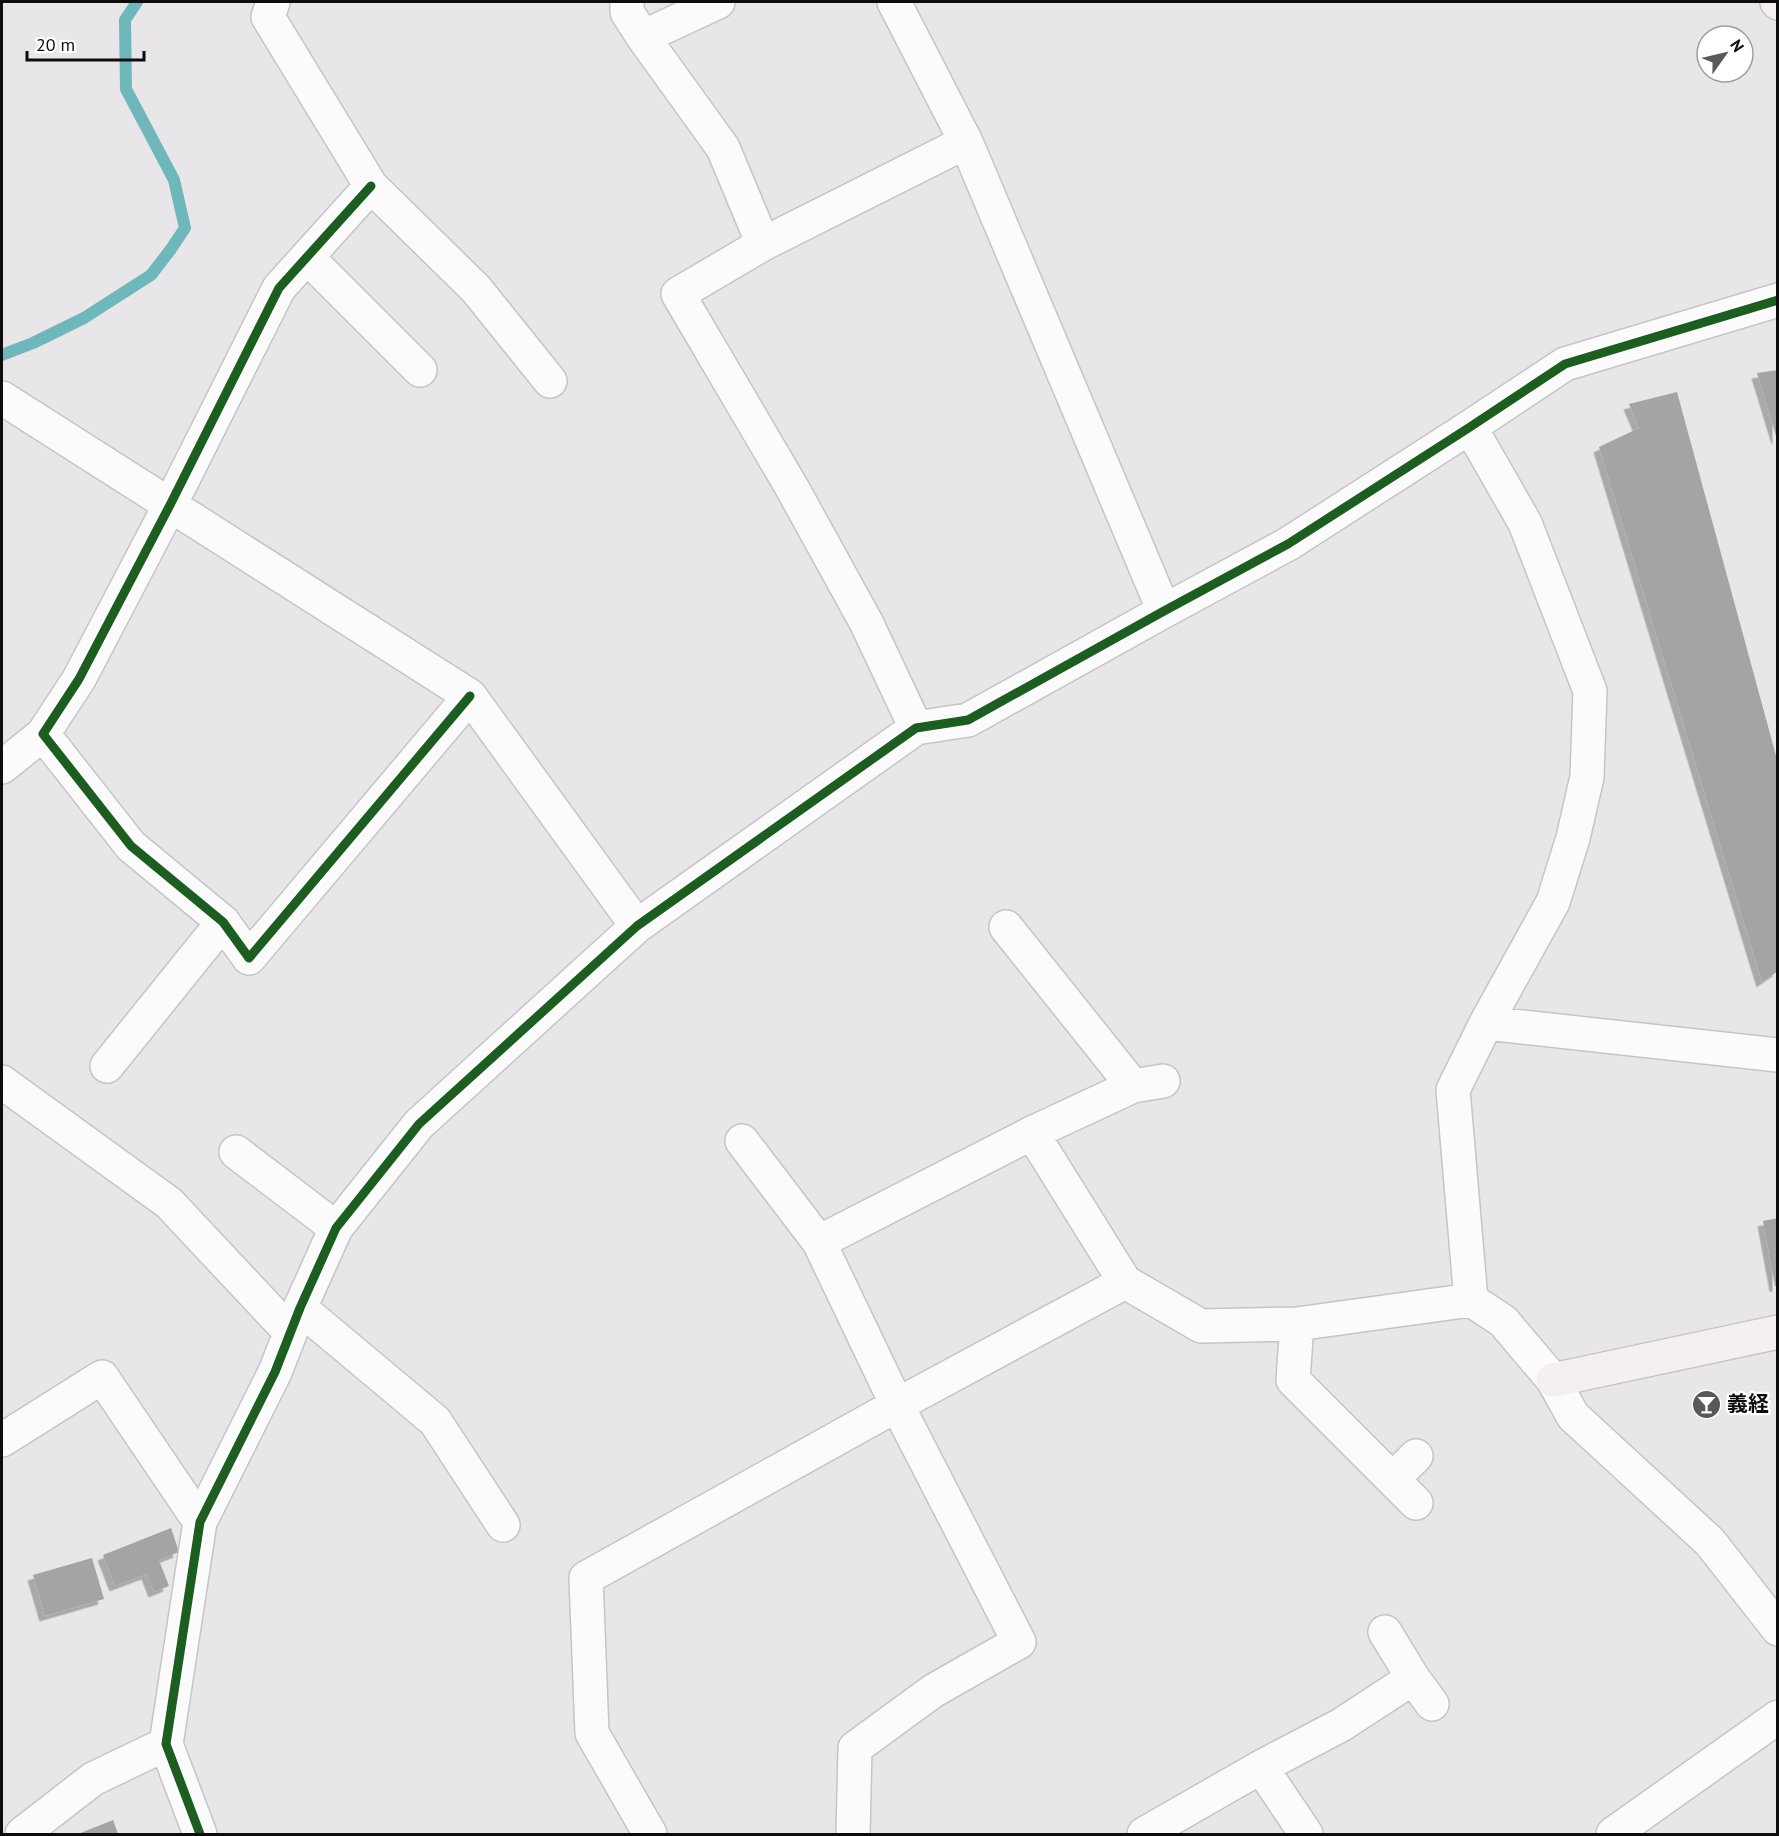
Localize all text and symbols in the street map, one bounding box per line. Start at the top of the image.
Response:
scale bar [27,24,144,62]
north arrow [1695,24,1755,84]
text: 20 m [36,33,75,56]
text: N [1726,36,1749,56]
bar icon: 義経 [1690,1388,1722,1420]
place label: 義経 [1727,1390,1769,1417]

